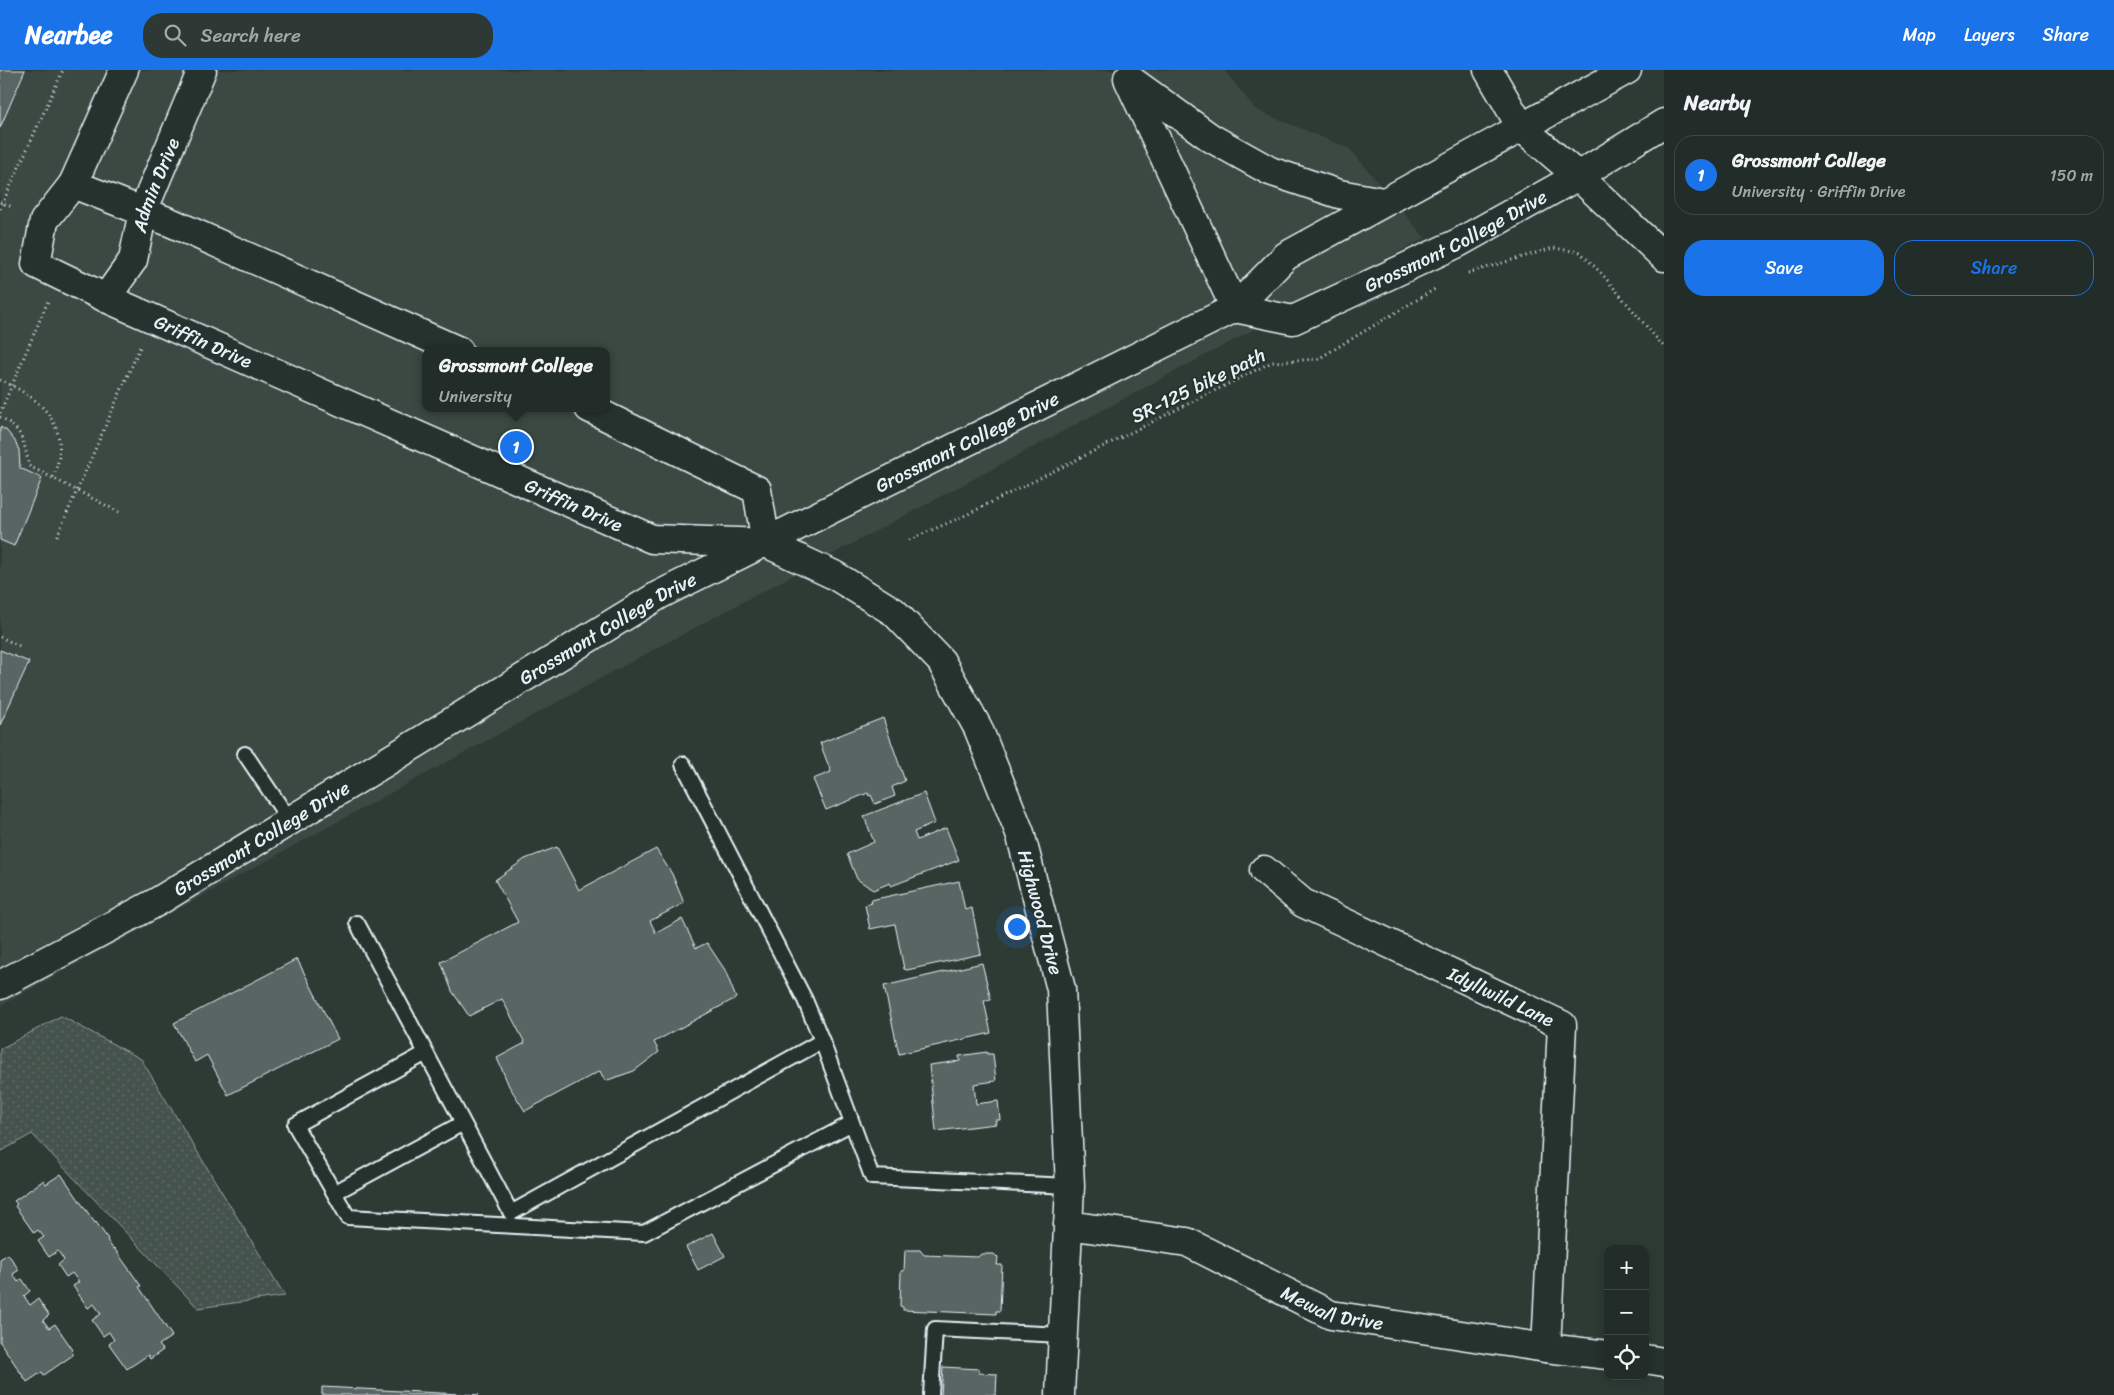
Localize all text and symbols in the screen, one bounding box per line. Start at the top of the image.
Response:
search box [143,13,493,58]
text: Nearbee [25,14,113,56]
text: Search here [201,19,301,52]
text: Map [1903,19,1936,51]
text: Layers [1964,19,2015,51]
text: Share [2043,19,2089,51]
icon: search [161,21,189,49]
text: Nearby [1684,84,1750,122]
street label: Admin Drive [123,133,189,237]
text: Grossmont College [1732,144,1886,177]
text: 1 [1698,161,1704,190]
text: 150 m [2050,161,2093,190]
text: University · Griffin Drive [1732,177,1905,206]
street label: Grossmont College Drive [1358,180,1554,302]
button: Save [1684,240,1884,296]
button: Share [1894,240,2094,296]
street label: Griffin Drive [149,305,258,378]
street label: SR-125 bike path [1125,339,1271,432]
popup [422,347,610,412]
text: Grossmont College [439,349,593,382]
text: University [439,382,512,411]
street label: Grossmont College Drive [869,382,1065,502]
pin: 1 [500,428,532,466]
street label: Griffin Drive [519,469,628,541]
street label: Grossmont College Drive [512,563,703,694]
street label: Grossmont College Drive [167,772,357,905]
street label: Highwood Drive [1008,846,1073,979]
your location [1004,914,1030,940]
street label: Idyllwild Lane [1441,957,1560,1036]
map controls [1604,1245,1649,1380]
button: + [1604,1245,1649,1290]
street label: Mewall Drive [1275,1276,1386,1340]
button: − [1604,1290,1649,1335]
button: locate [1604,1335,1649,1380]

